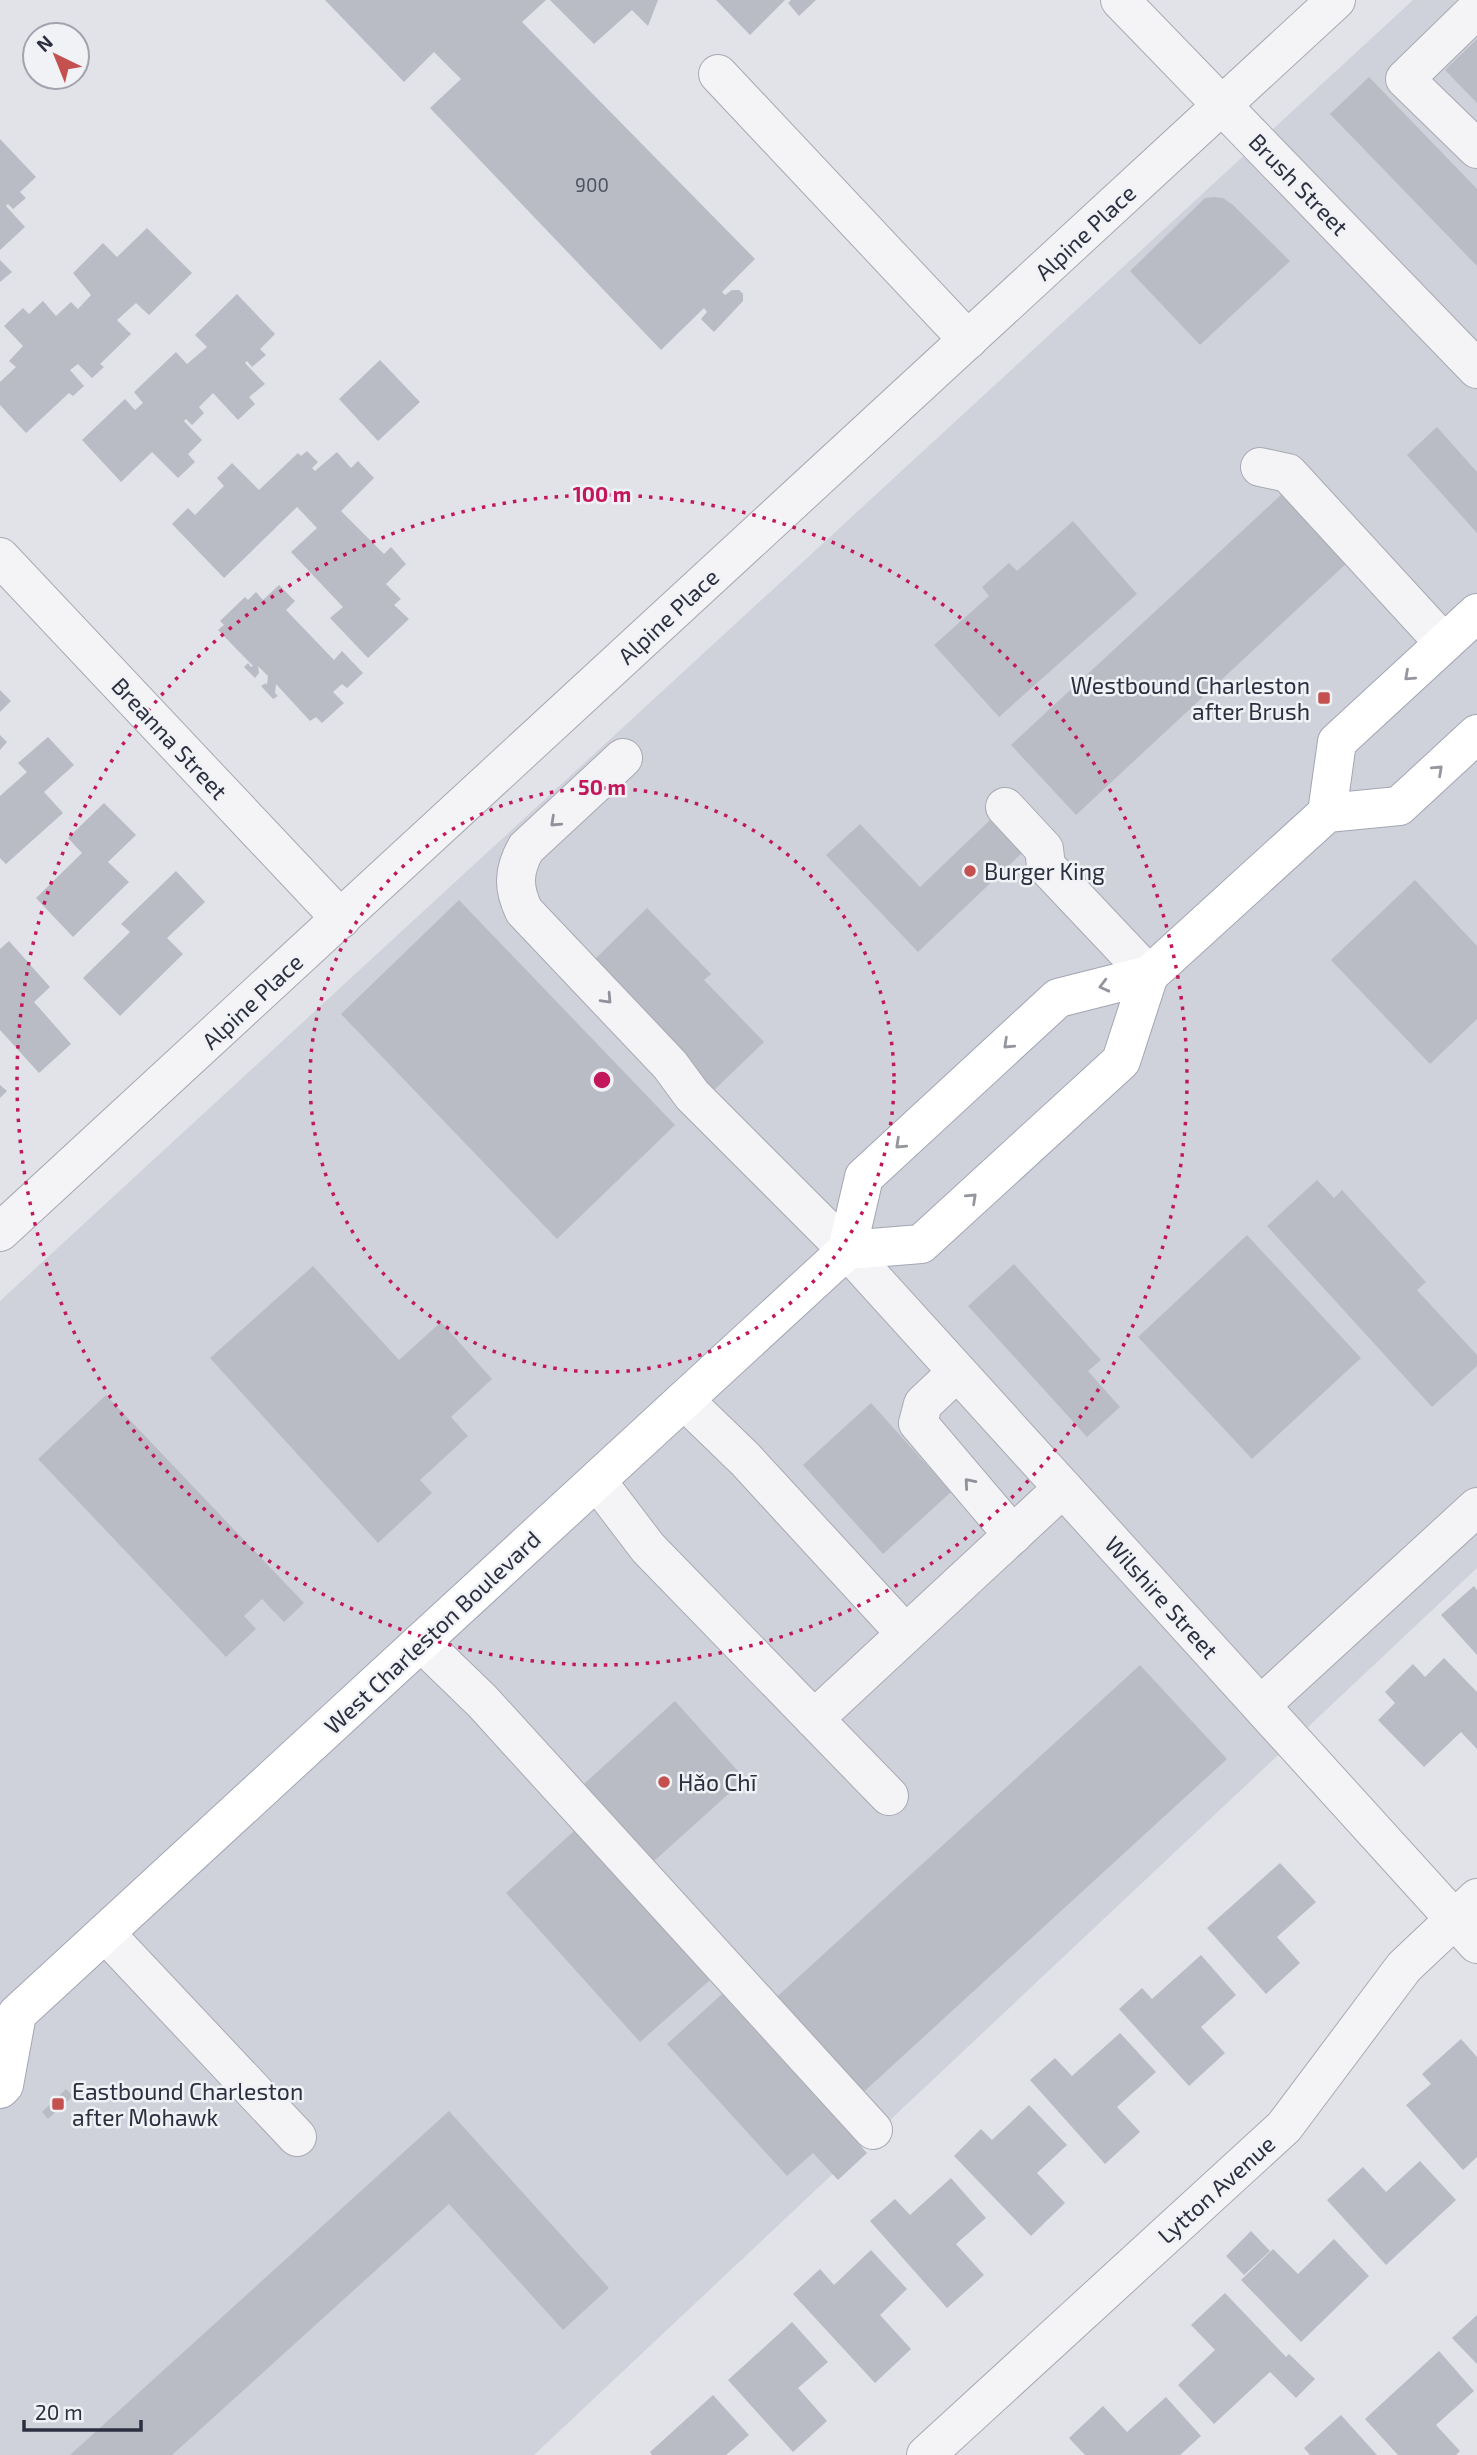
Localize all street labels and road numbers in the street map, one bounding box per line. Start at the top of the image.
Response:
street label: Brush Street [1244,127,1355,241]
street label: Alpine Place [1029,178,1141,286]
street label: Alpine Place [612,562,724,670]
street label: Breanna Street [106,671,234,805]
street label: Alpine Place [196,947,308,1055]
street label: West Charleston Boulevard [318,1524,546,1740]
street label: Wilshire Street [1100,1530,1225,1664]
street label: Lytton Avenue [1152,2129,1280,2249]

